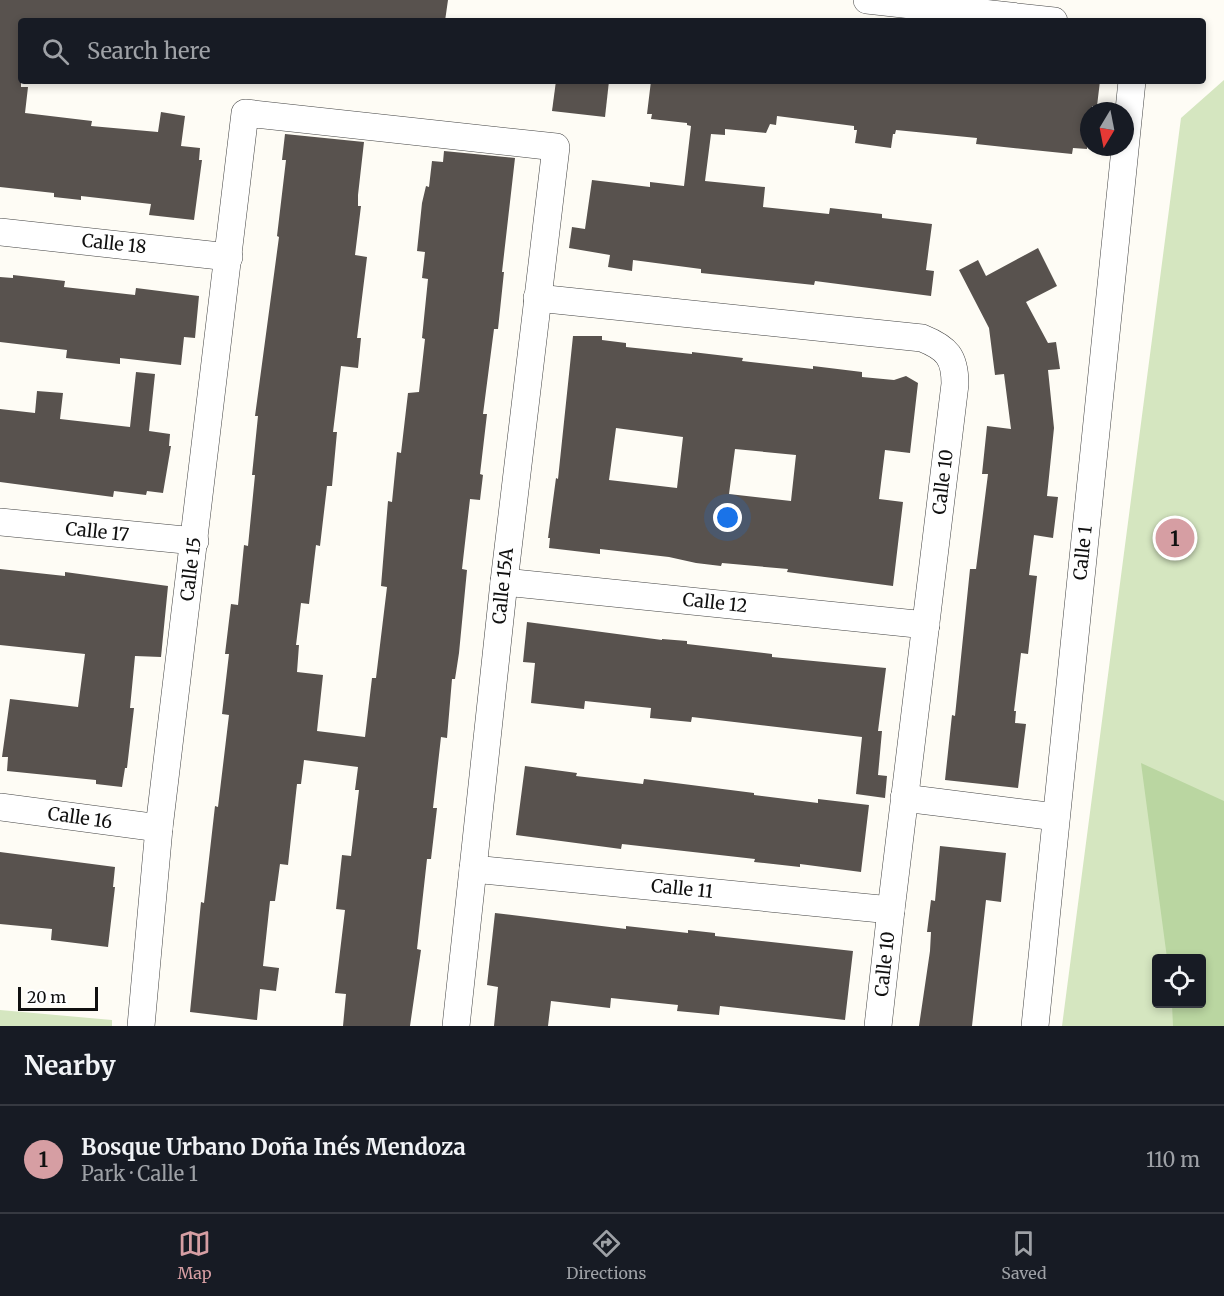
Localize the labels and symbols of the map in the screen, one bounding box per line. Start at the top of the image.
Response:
north arrow [1080,102,1134,156]
street label: Calle 18 [81,229,147,258]
street label: Calle 10 [927,448,958,516]
your location [713,503,742,532]
pin: 1 [1156,516,1194,560]
street label: Calle 17 [64,517,130,546]
street label: Calle 1 [1068,525,1097,581]
street label: Calle 15 [175,536,206,602]
street label: Calle 15A [487,546,518,625]
street label: Calle 12 [681,588,749,617]
street label: Calle 16 [46,802,114,833]
street label: Calle 11 [650,874,714,903]
street label: Calle 10 [870,930,899,998]
scale bar [18,984,98,1012]

